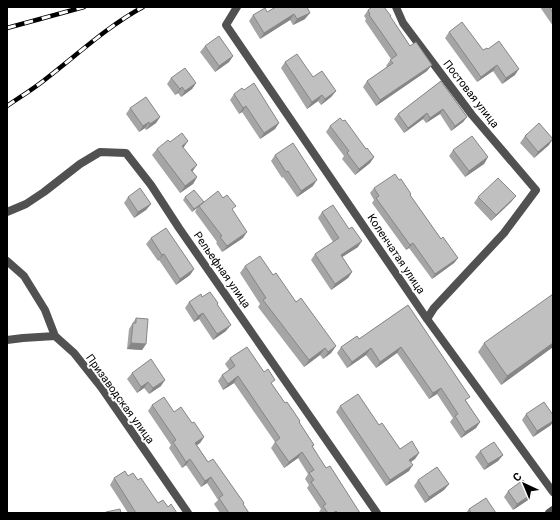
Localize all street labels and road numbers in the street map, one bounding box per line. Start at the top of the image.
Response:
street label: Постовая улица [440,58,502,131]
street label: Коленчатая улица [364,212,428,296]
street label: Рельефная улица [191,229,253,311]
street label: Призаводская улица [83,352,157,446]

